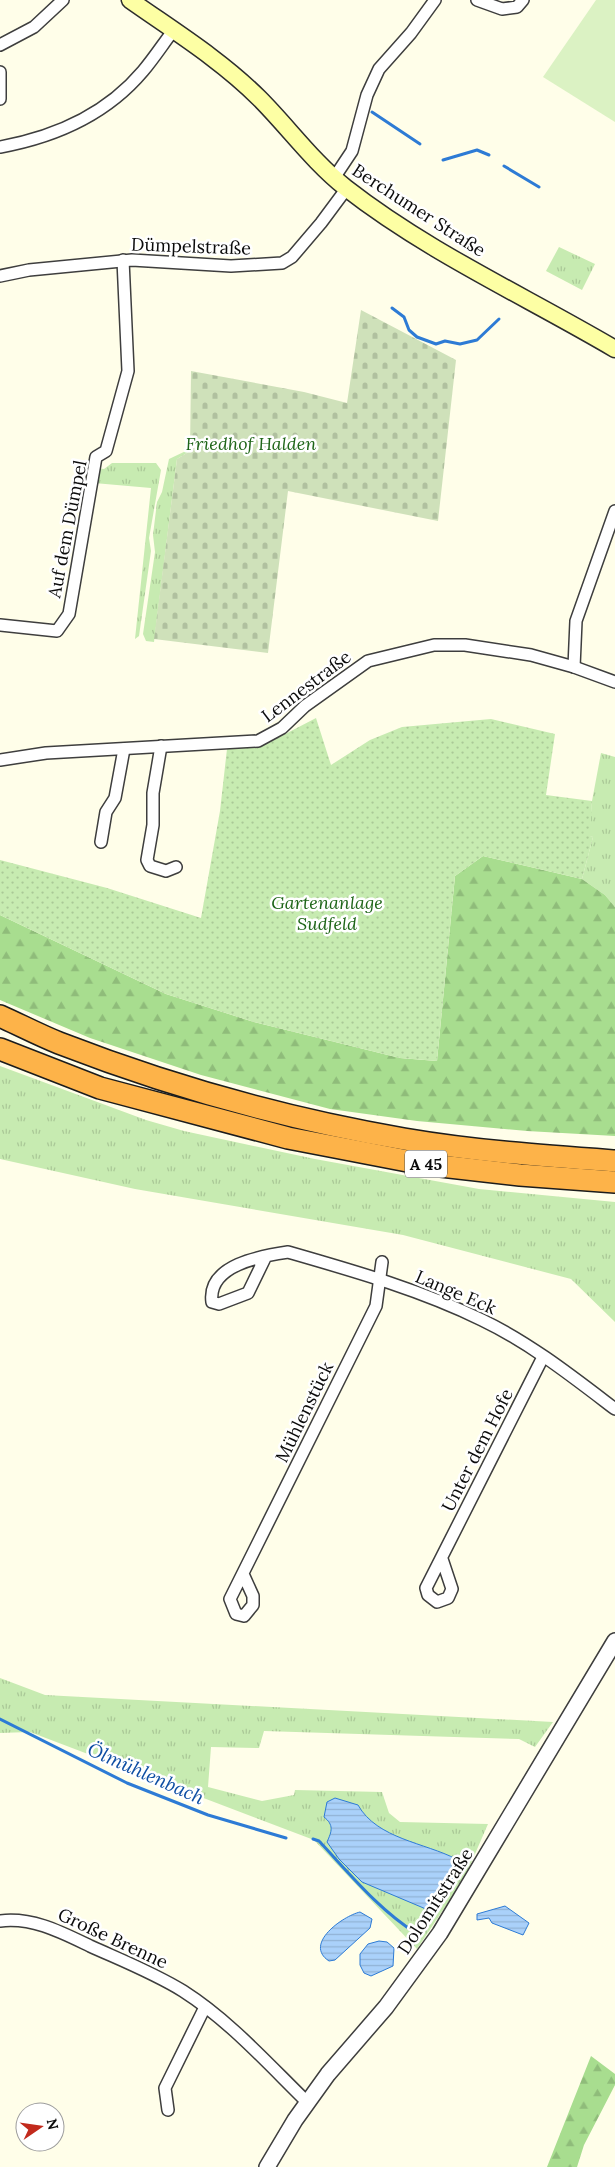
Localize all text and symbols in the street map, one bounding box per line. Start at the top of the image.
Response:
street label: Berchumer Straße [348,158,490,262]
street label: Dümpelstraße [131,232,252,260]
park label: Friedhof Halden [186,432,316,455]
street label: Auf dem Dümpel [42,458,92,601]
street label: Lennestraße [257,645,355,727]
park label: Gartenanlage Sudfeld [271,891,383,935]
road number: A 45 [405,1150,447,1178]
street label: Lange Eck [412,1265,500,1319]
street label: Mühlenstück [270,1358,338,1466]
street label: Unter dem Hofe [436,1385,518,1515]
water label: Ölmühlenbach [84,1737,208,1809]
street label: Dolomitstraße [392,1843,478,1958]
street label: Große Brenne [54,1903,172,1974]
north arrow [15,2102,65,2152]
text: N [43,2117,63,2132]

